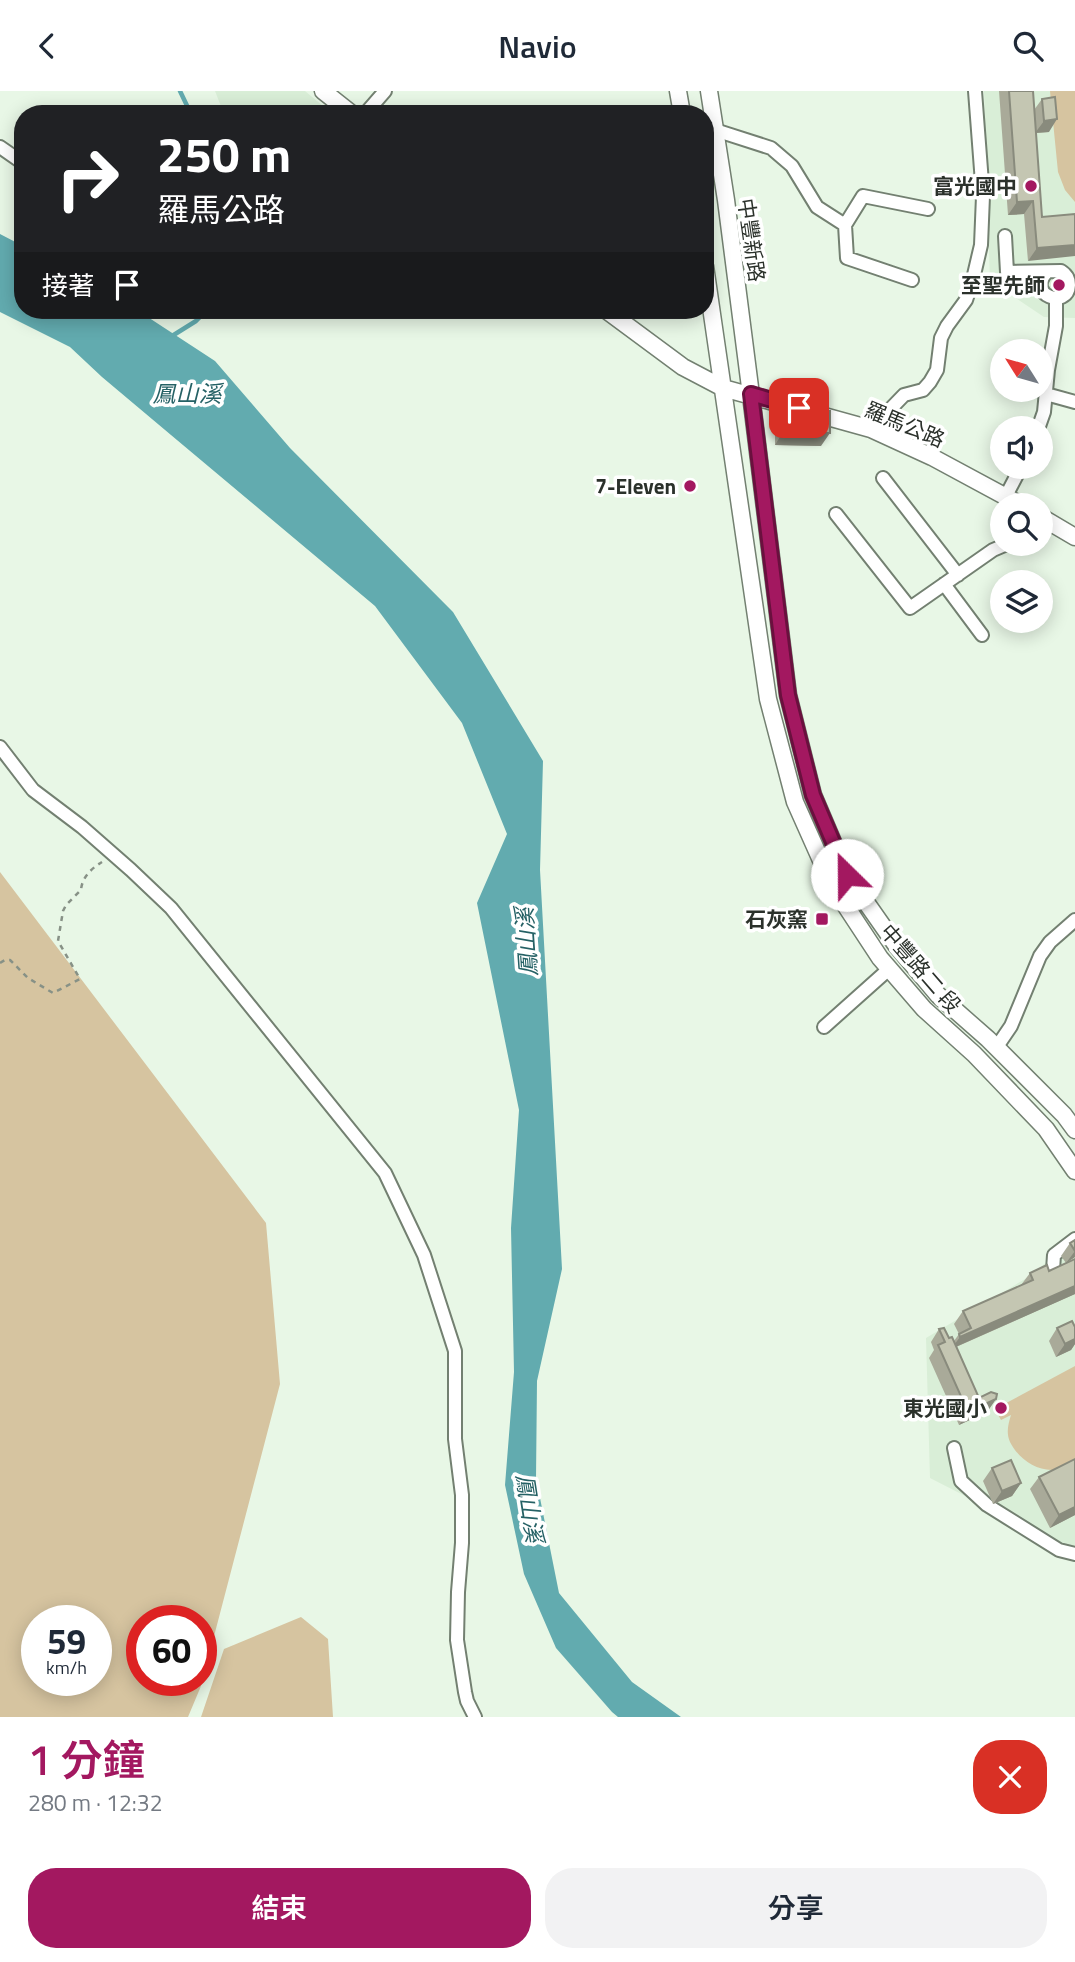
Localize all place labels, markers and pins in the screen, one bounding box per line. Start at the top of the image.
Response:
place label: 富光國中 [933,170,1017,202]
marker: 富光國中 [1023,178,1039,194]
place label: 至聖先師 [961,269,1045,301]
marker: 至聖先師 [1051,277,1067,293]
pin [769,378,829,438]
place label: 7-Eleven [595,470,676,502]
marker: 7-Eleven [682,478,698,494]
place label: 石灰窯 [745,903,808,935]
marker: 石灰窯 [814,911,830,927]
place label: 東光國小 [903,1392,987,1424]
marker: 東光國小 [993,1400,1009,1416]

